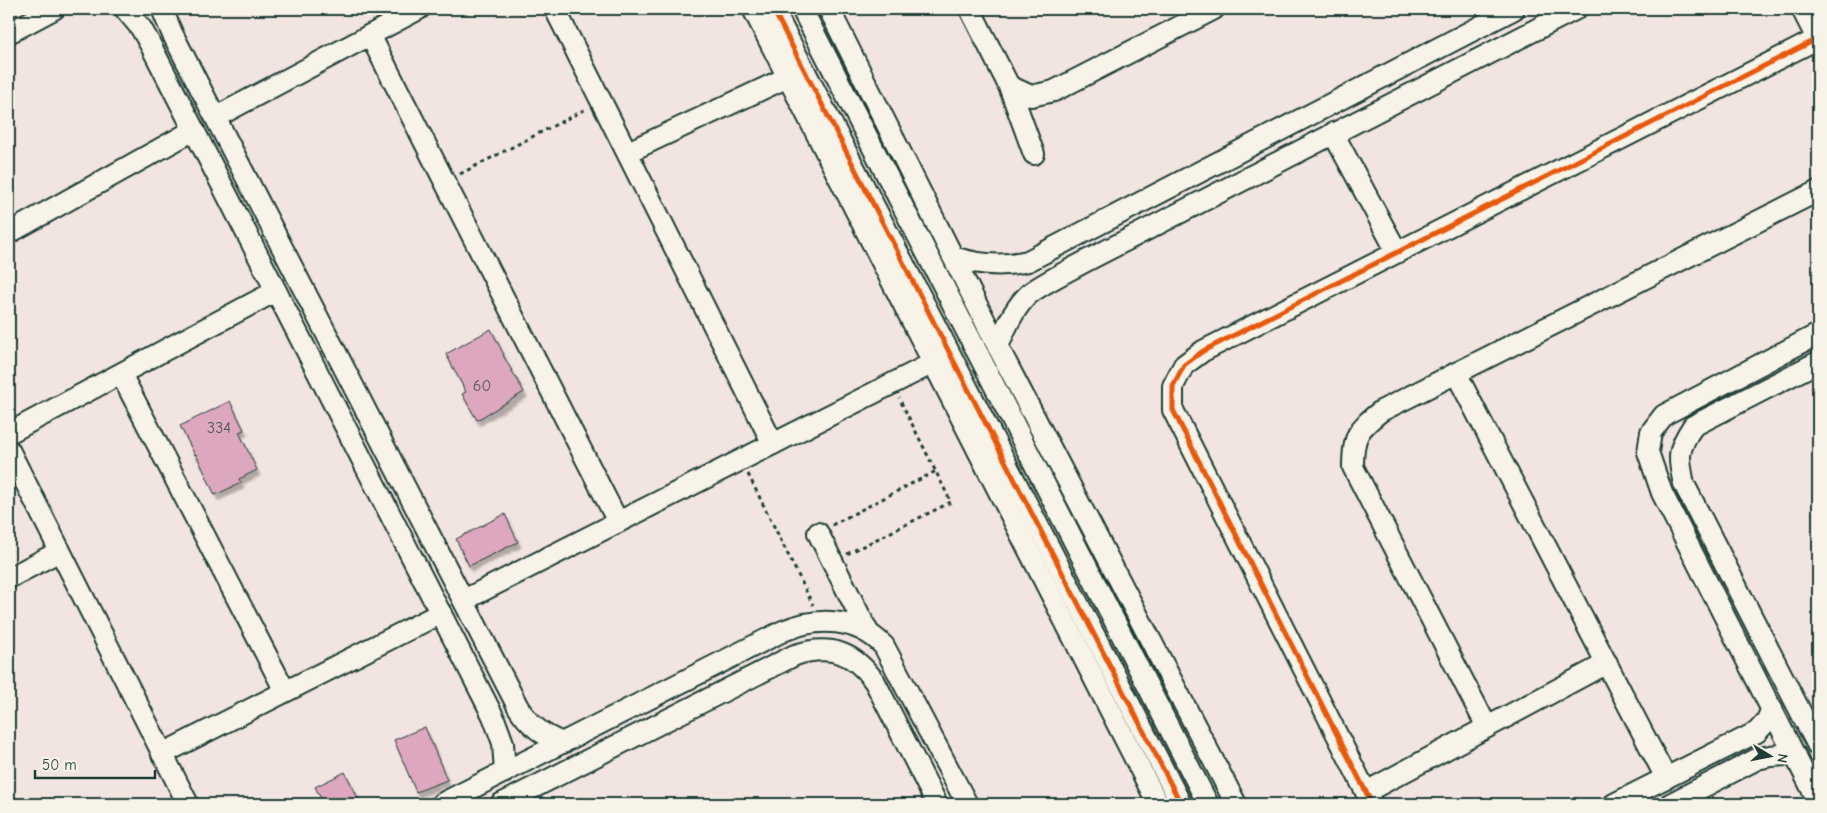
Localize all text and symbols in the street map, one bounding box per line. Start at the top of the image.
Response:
house number: 60 [473,377,491,395]
house number: 334 [207,419,231,437]
north arrow [1744,730,1794,780]
scale bar [35,748,155,780]
text: N [1773,752,1791,764]
text: 50 m [42,756,77,774]

